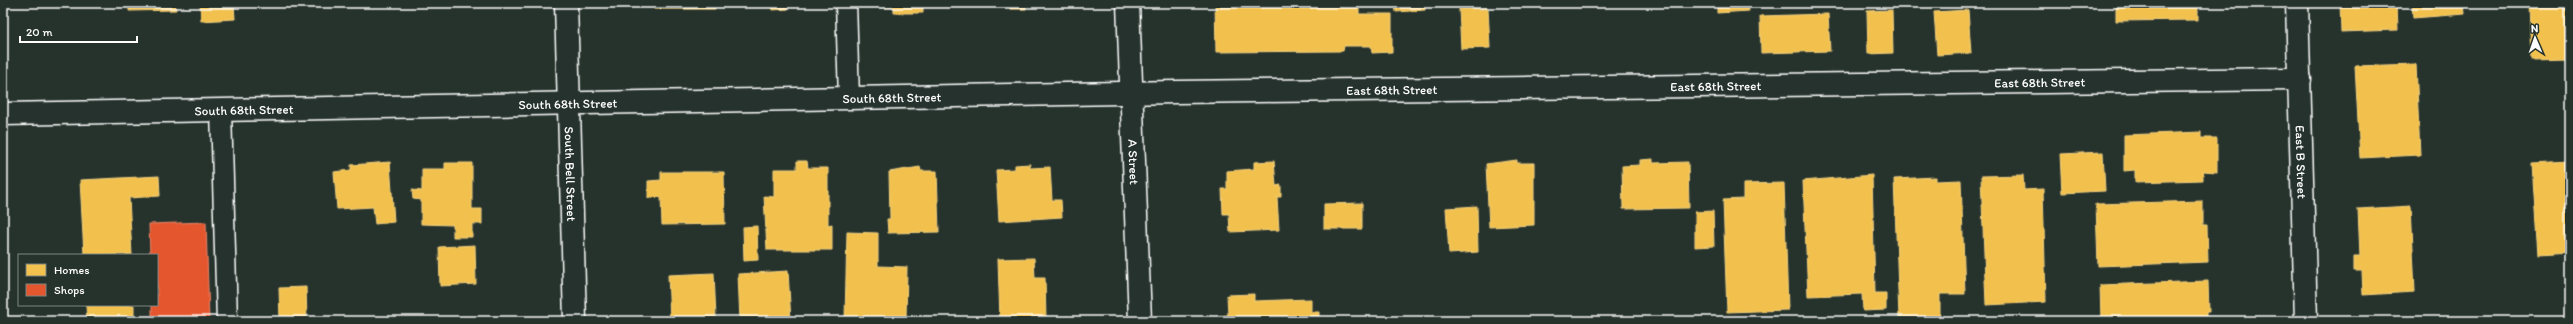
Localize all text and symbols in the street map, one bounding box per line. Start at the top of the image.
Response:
scale bar [20,18,137,44]
north arrow [2515,18,2555,58]
text: N [2531,22,2539,35]
text: 20 m [26,25,53,39]
street label: East 68th Street [1994,74,2085,91]
street label: East 68th Street [1670,78,1761,94]
street label: East 68th Street [1346,82,1438,98]
street label: South 68th Street [842,89,942,106]
street label: South 68th Street [518,95,618,112]
street label: South 68th Street [194,102,294,118]
street label: East B Street [2292,125,2310,199]
street label: South Bell Street [561,126,579,222]
street label: A Street [1125,139,1142,185]
legend [18,254,158,306]
text: Homes [54,263,90,277]
text: Shops [54,283,85,297]

